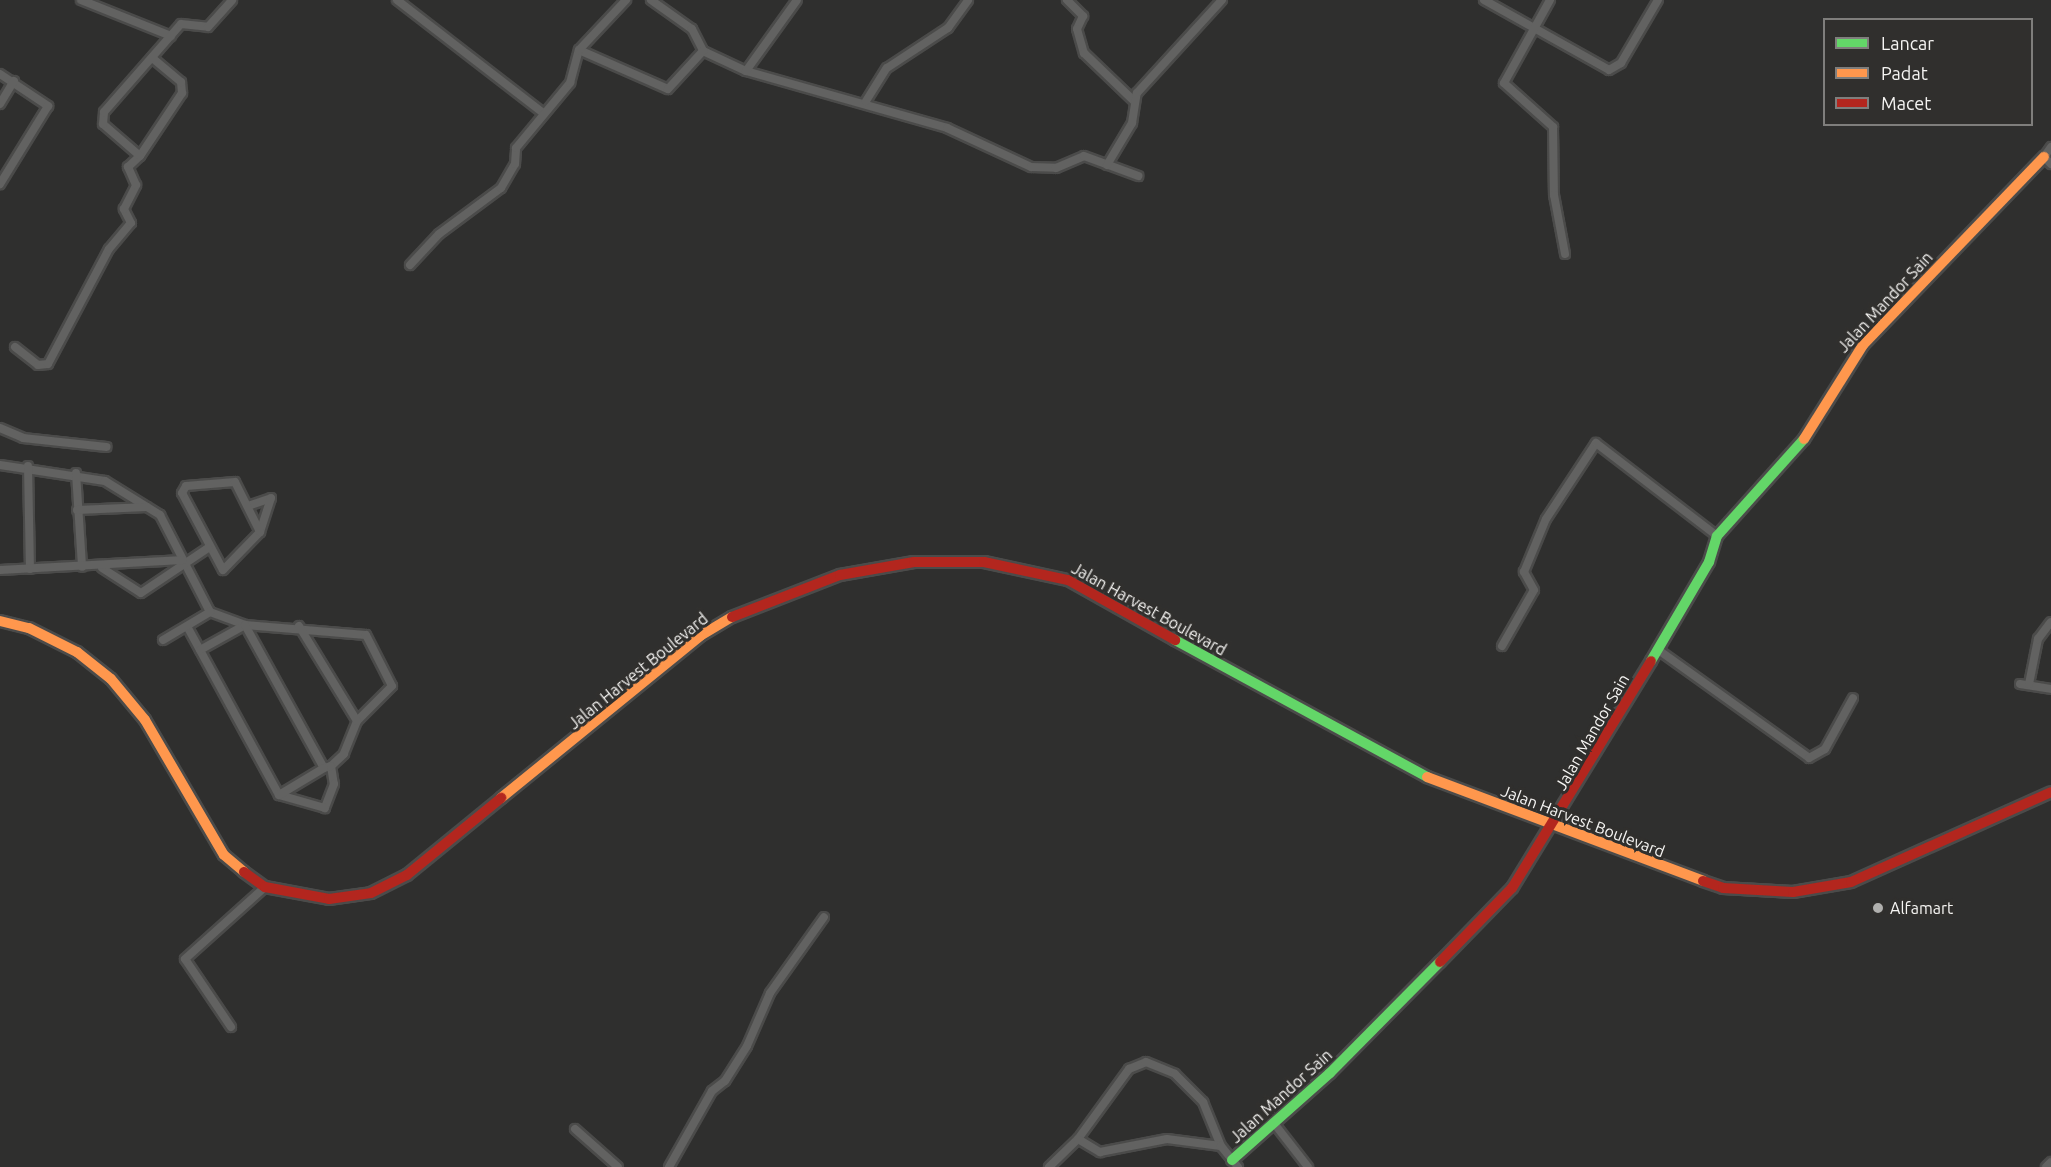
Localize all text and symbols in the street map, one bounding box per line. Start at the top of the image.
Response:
legend [1823,18,2033,126]
text: Lancar [1881,33,1934,53]
text: Padat [1881,63,1928,83]
text: Macet [1881,93,1931,113]
street label: Jalan Mandor Sain [1833,248,1937,356]
street label: Jalan Harvest Boulevard [1068,558,1230,660]
street label: Jalan Harvest Boulevard [564,609,712,733]
street label: Jalan Mandor Sain [1551,671,1633,793]
street label: Jalan Harvest Boulevard [1498,781,1668,861]
place label: Alfamart [1890,898,1953,918]
marker: Alfamart [1871,901,1885,915]
street label: Jalan Mandor Sain [1226,1045,1336,1147]

